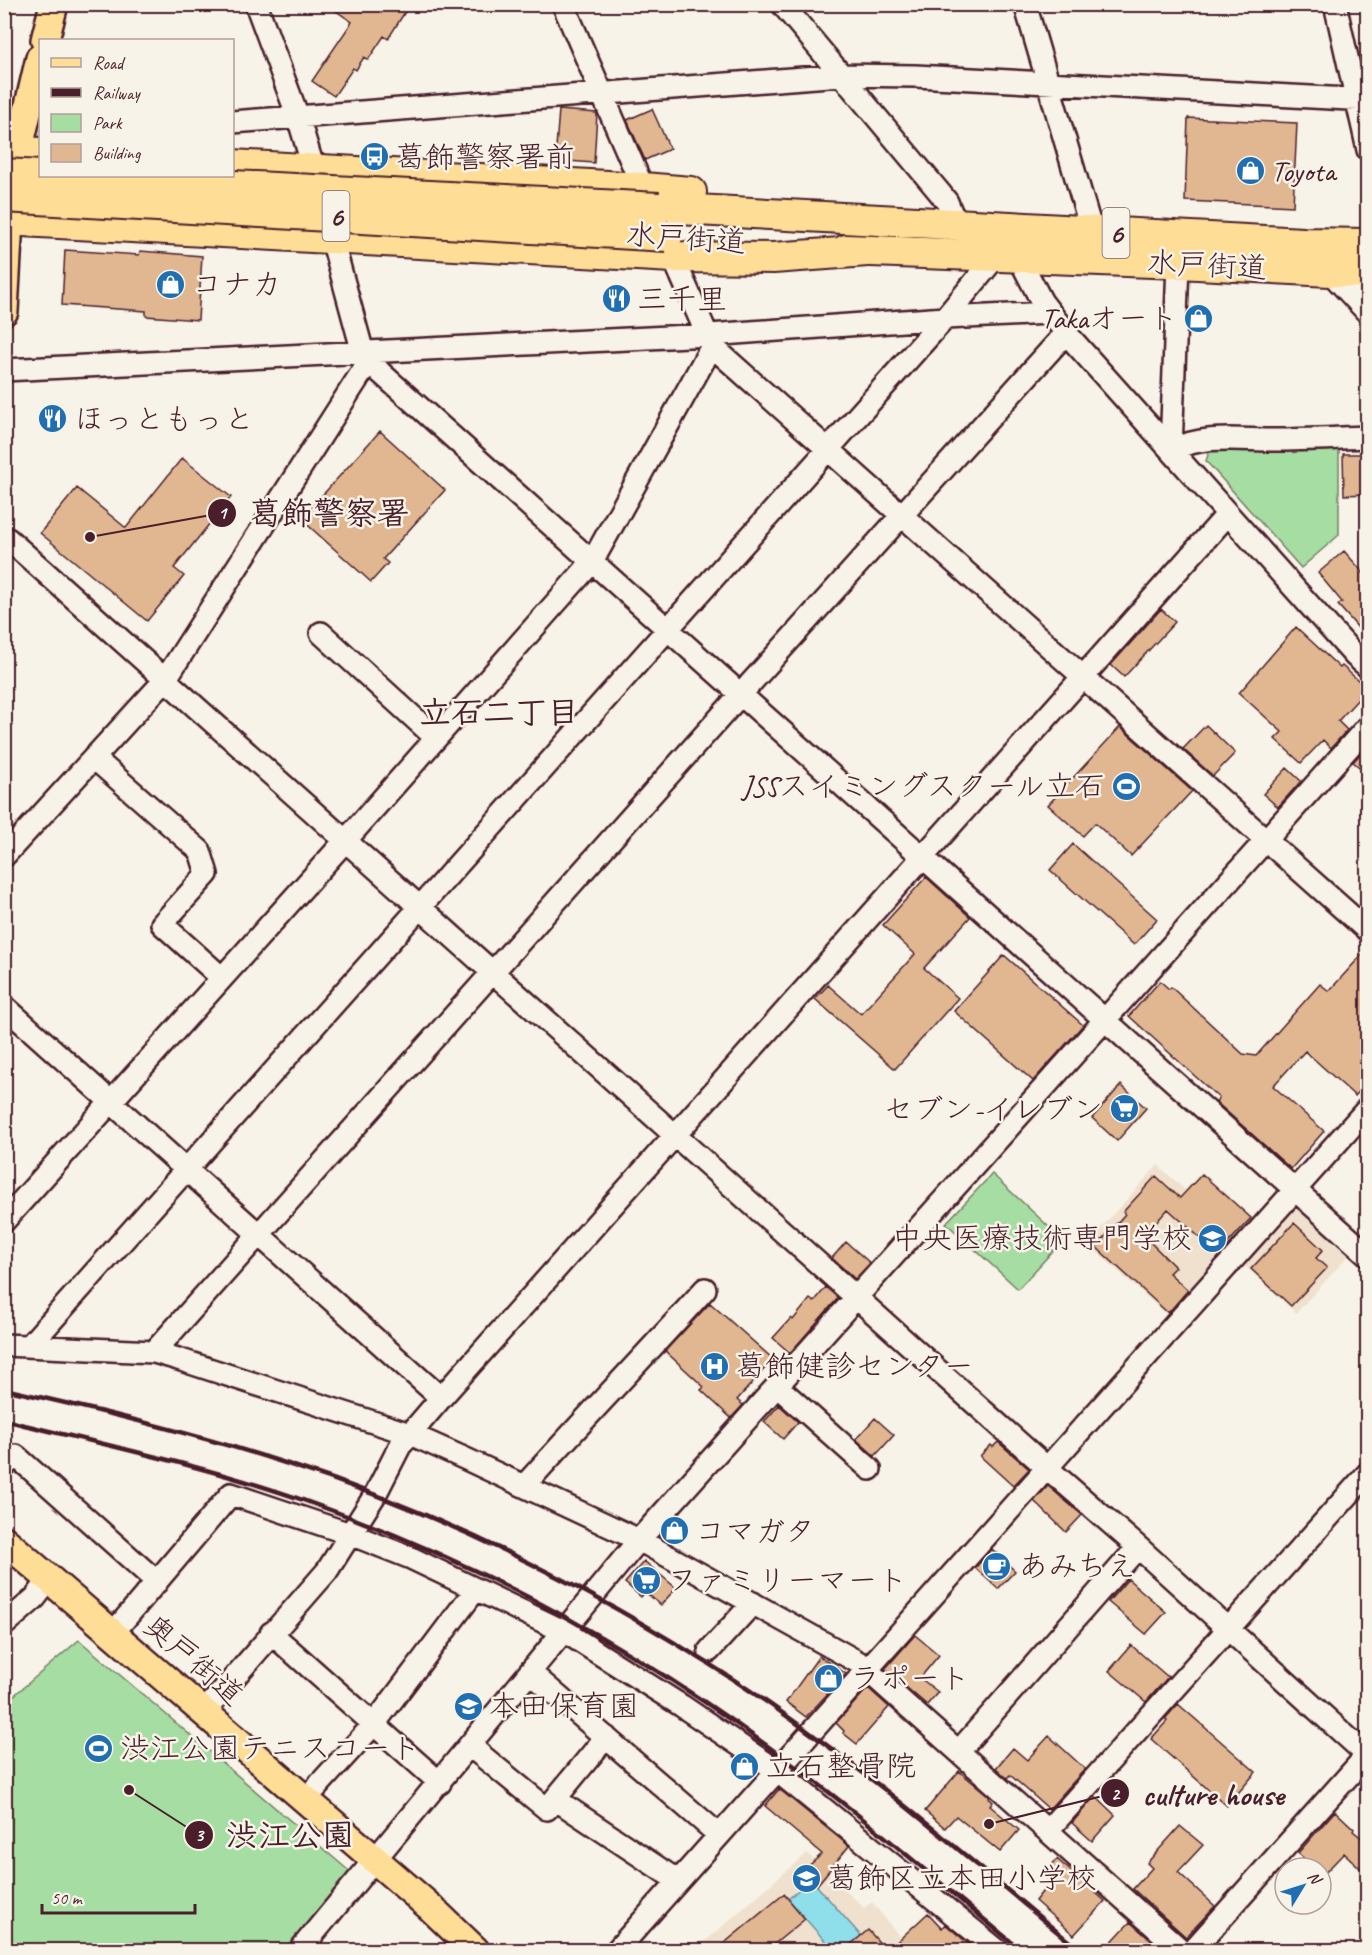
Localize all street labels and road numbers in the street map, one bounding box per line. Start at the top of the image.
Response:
road number: 6 [322,191,350,241]
road number: 6 [1102,208,1130,258]
street label: 水戸街道 [625,215,747,261]
street label: 水戸街道 [1146,243,1268,287]
street label: 奥戸街道 [136,1606,252,1714]

